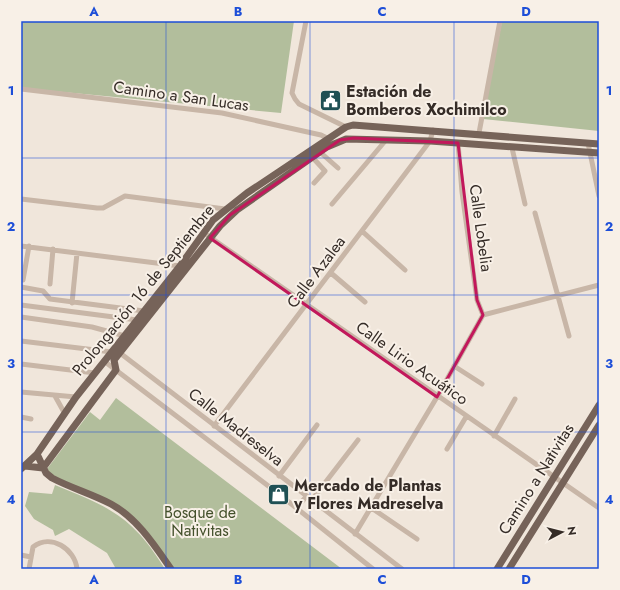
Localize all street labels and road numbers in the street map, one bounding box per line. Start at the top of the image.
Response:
street label: Camino a San Lucas [112,75,250,117]
street label: Calle Lobelia [463,183,499,273]
street label: Prolongación 16 de Septiembre [67,199,219,381]
street label: Calle Azalea [281,231,351,313]
street label: Calle Lirio Acuático [351,316,473,411]
street label: Calle Madreselva [183,382,289,472]
street label: Camino a Nativitas [494,420,578,538]

